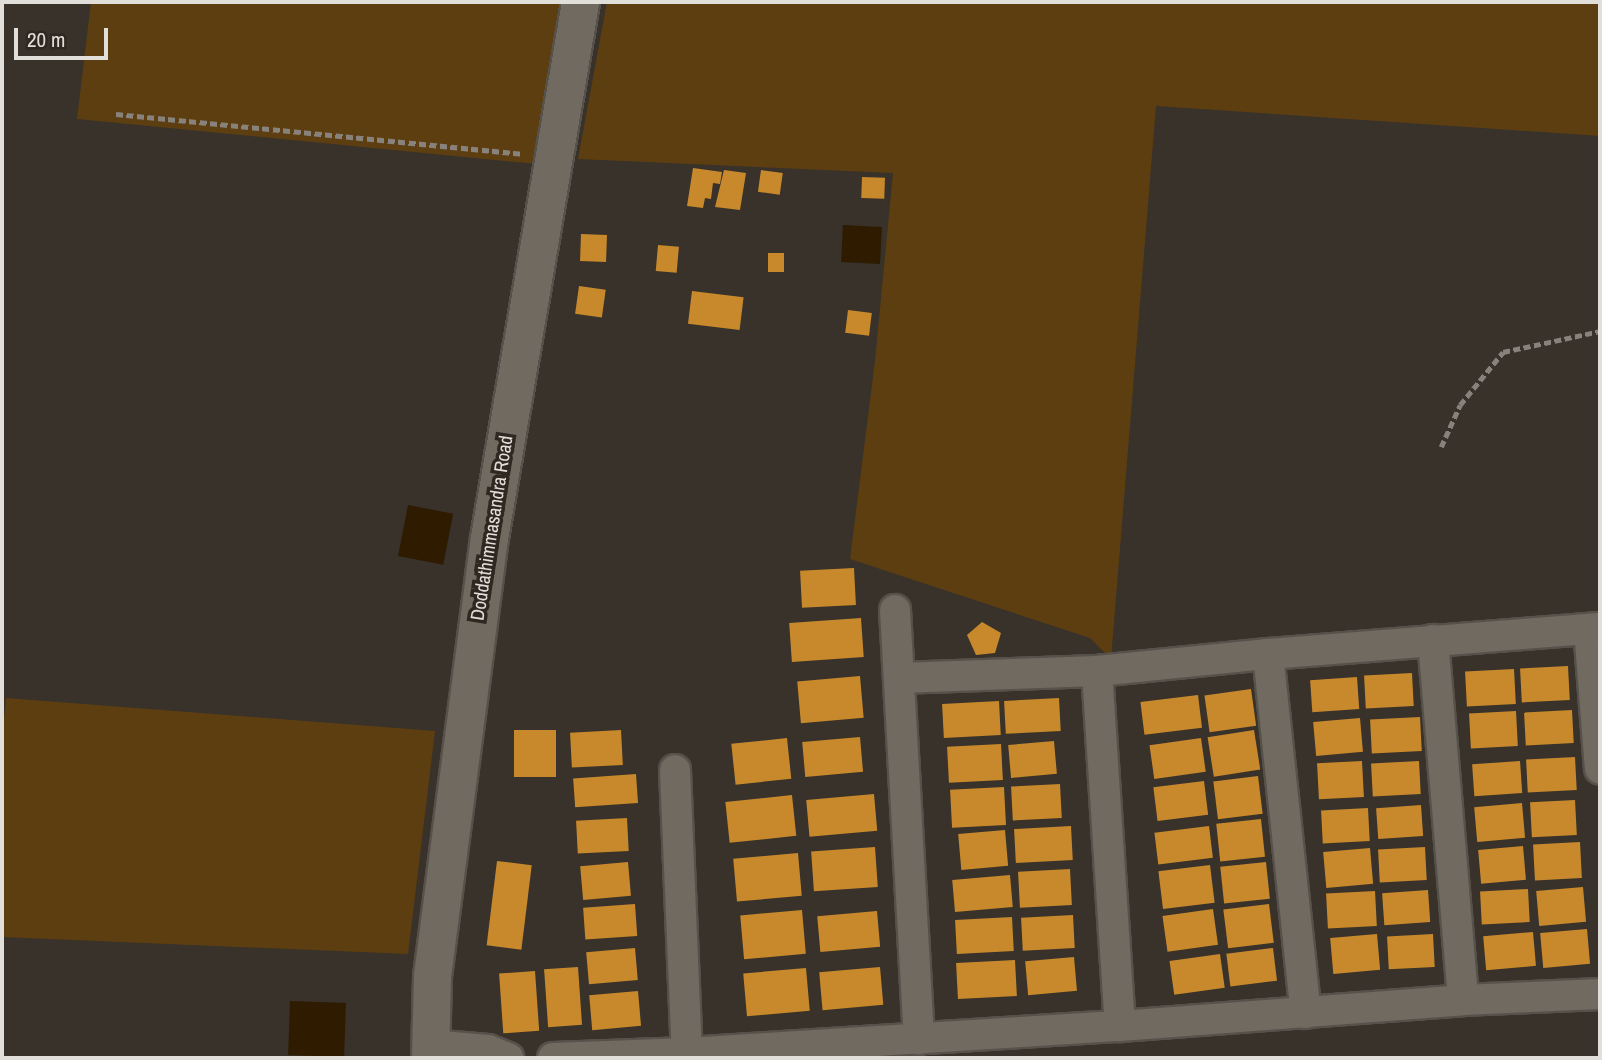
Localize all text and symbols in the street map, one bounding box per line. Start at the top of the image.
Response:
scale bar [18,14,112,58]
text: 20 m [27,25,65,54]
street label: Doddathimmasandra Road [466,434,518,622]

